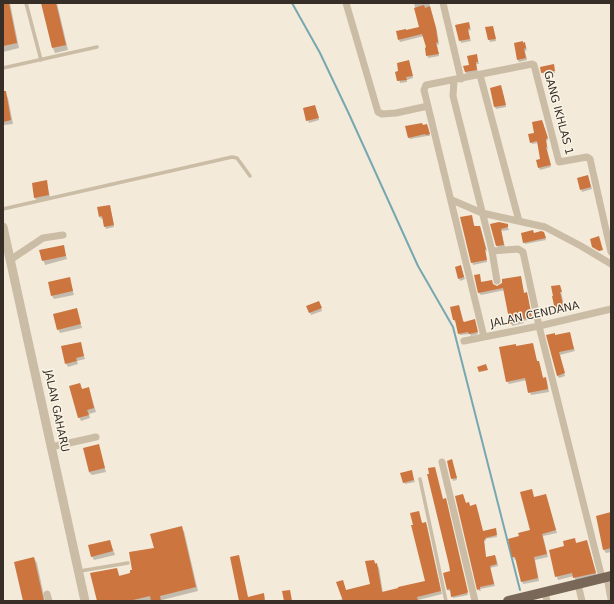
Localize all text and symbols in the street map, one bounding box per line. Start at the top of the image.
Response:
street label: GANG IKHLAS 1 [540,70,576,156]
street label: JALAN CENDANA [489,299,581,331]
street label: JALAN GAHARU [41,369,71,453]

